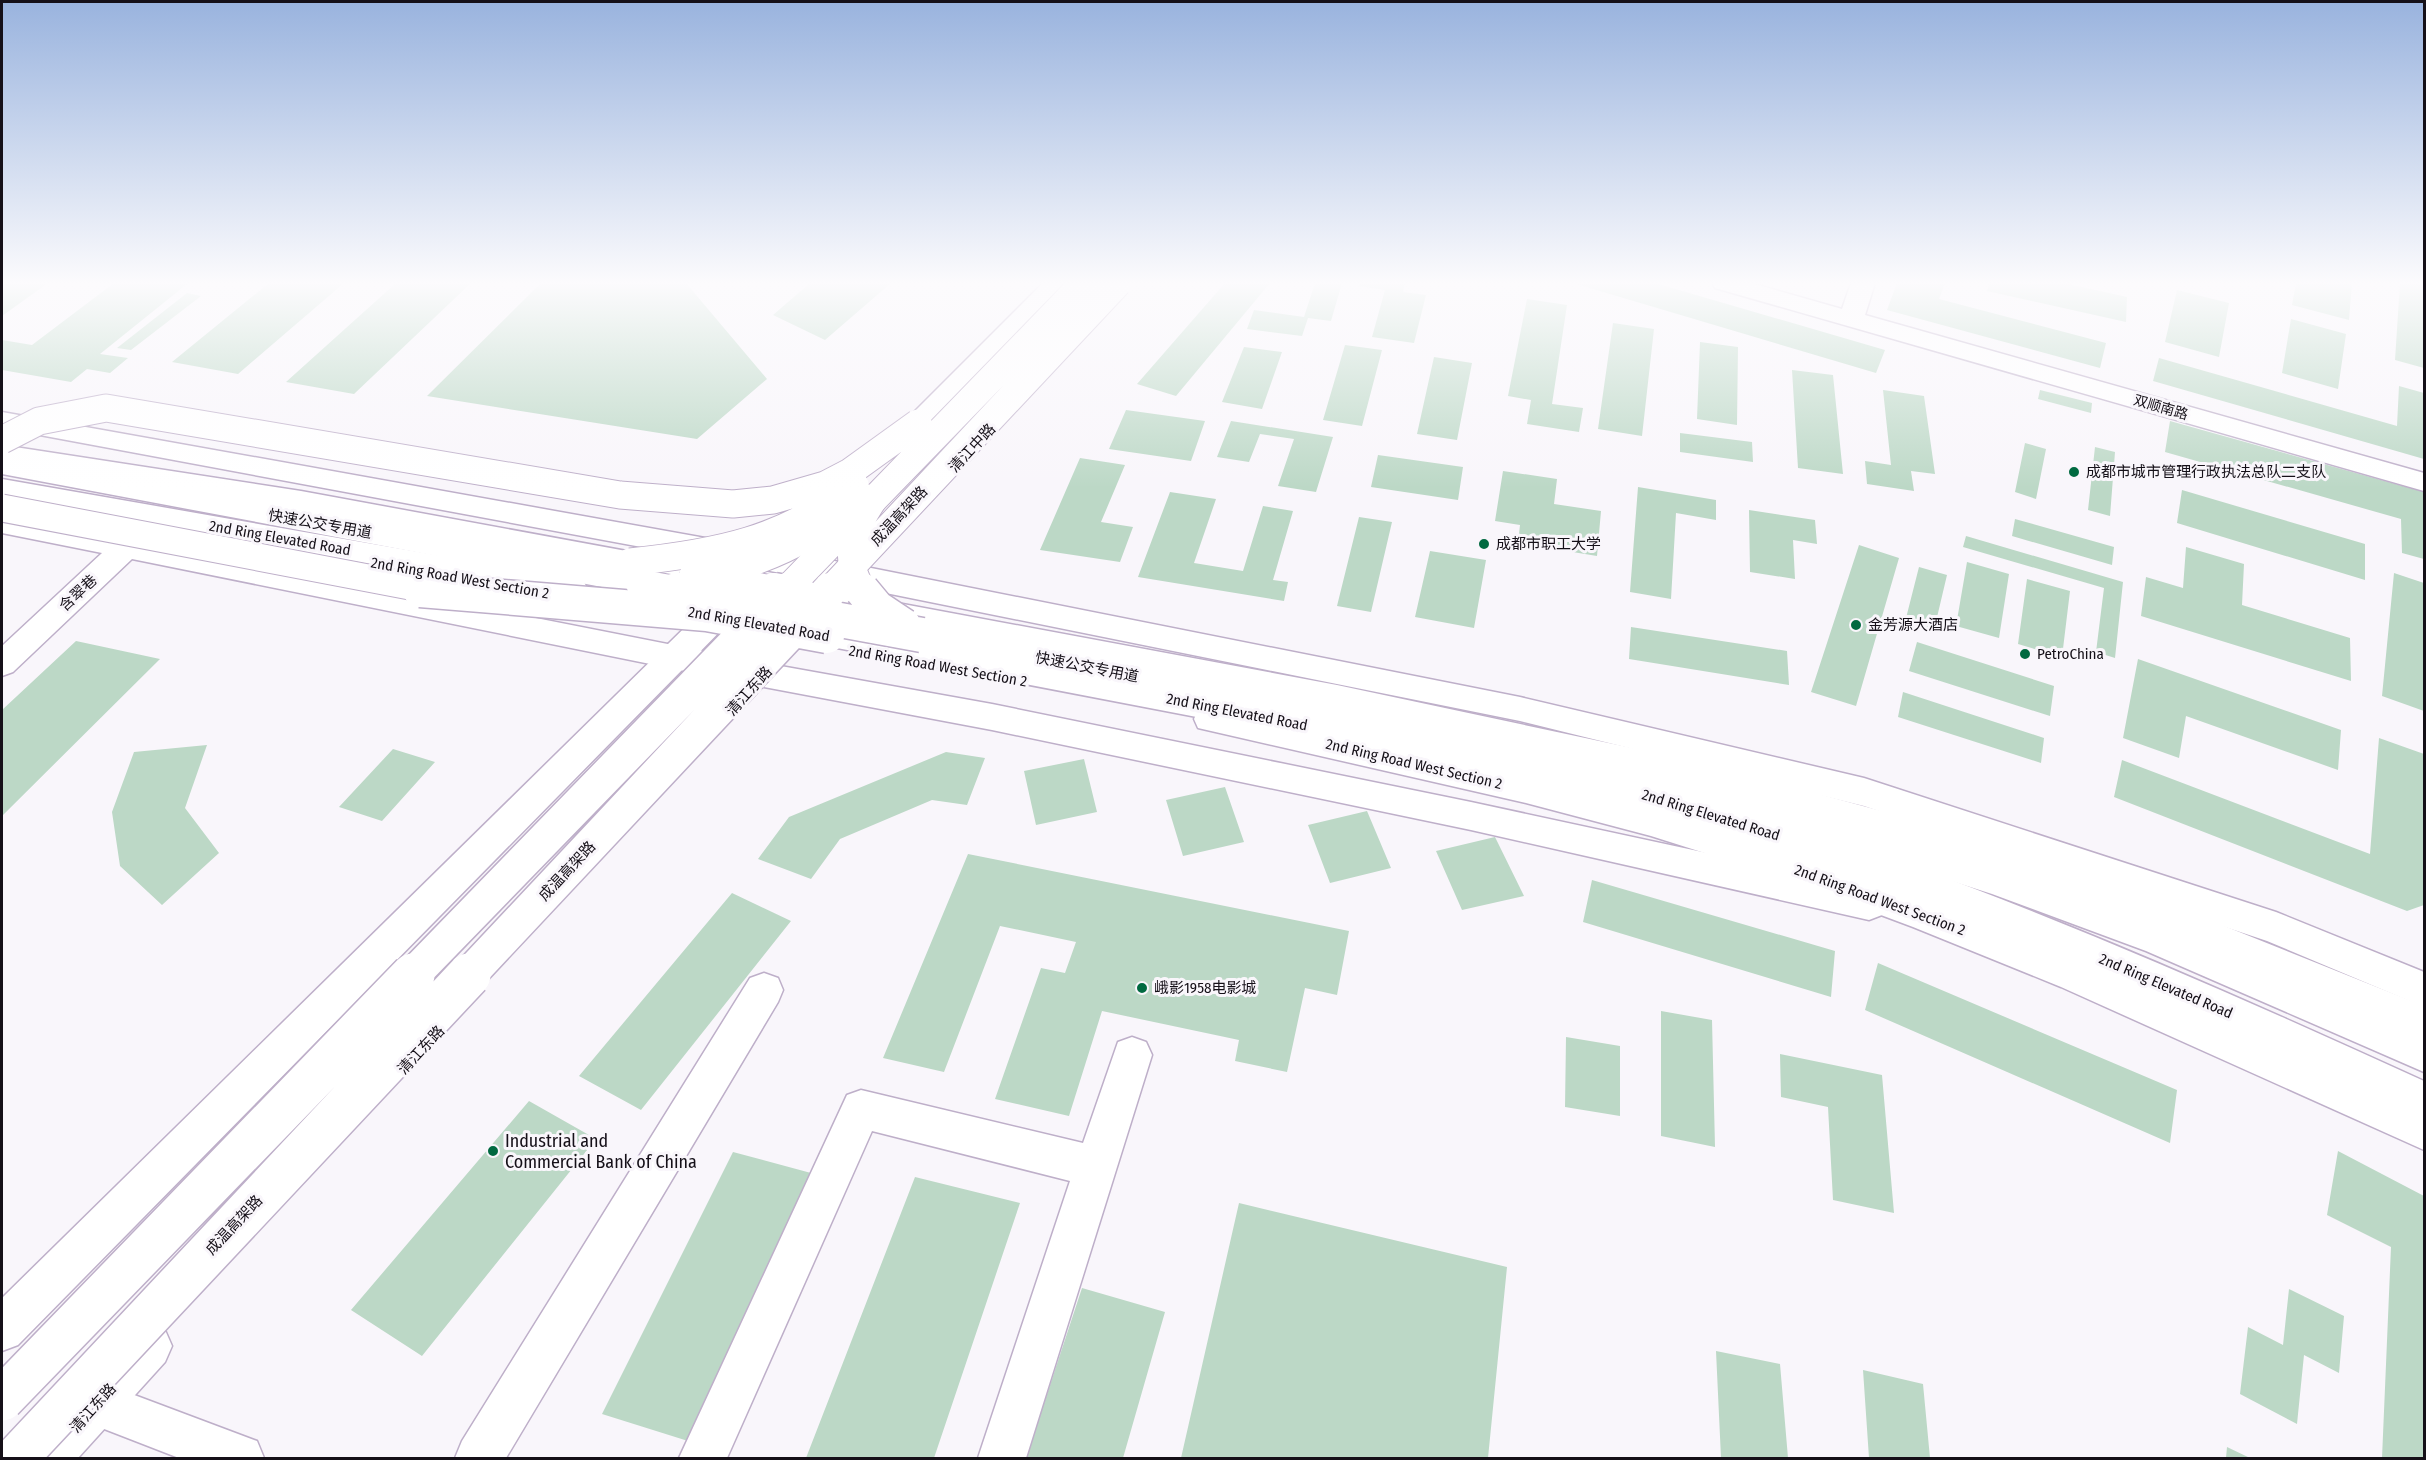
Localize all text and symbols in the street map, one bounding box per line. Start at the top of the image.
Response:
street label: 双顺南路 [2132,392,2190,423]
street label: 清江中路 [945,420,999,476]
place label: 成都市城市管理行政执法总队二支队 [2086,463,2326,481]
marker: 成都市城市管理行政执法总队二支队 [2067,465,2081,479]
street label: 成温高架路 [867,482,931,550]
street label: 快速公交专用道 [267,506,373,542]
street label: 2nd Ring Elevated Road [208,517,352,559]
place label: 成都市职工大学 [1496,535,1601,553]
marker: 成都市职工大学 [1477,537,1491,551]
street label: 2nd Ring Road West Section 2 [370,553,551,603]
street label: 含翠巷 [55,571,101,615]
street label: 2nd Ring Elevated Road [687,603,831,645]
place label: 金芳源大酒店 [1868,616,1958,634]
marker: 金芳源大酒店 [1849,618,1863,632]
street label: 2nd Ring Road West Section 2 [848,641,1029,691]
place label: PetroChina [2037,645,2104,663]
marker: PetroChina [2018,647,2032,661]
street label: 快速公交专用道 [1034,648,1140,686]
street label: 清江东路 [722,663,776,719]
street label: 2nd Ring Elevated Road [1165,689,1309,735]
street label: 2nd Ring Road West Section 2 [1324,735,1504,793]
street label: 2nd Ring Elevated Road [1640,785,1782,845]
street label: 成温高架路 [535,837,599,905]
street label: 2nd Ring Road West Section 2 [1792,861,1968,939]
street label: 2nd Ring Elevated Road [2097,950,2235,1022]
place label: 峨影1958电影城 [1154,979,1257,997]
marker: 峨影1958电影城 [1135,981,1149,995]
street label: 清江东路 [394,1022,448,1078]
place label: Industrial and Commercial Bank of China [505,1130,697,1173]
marker: Industrial and Commercial Bank of China [486,1144,500,1158]
street label: 成温高架路 [202,1191,266,1259]
street label: 清江东路 [66,1380,120,1436]

